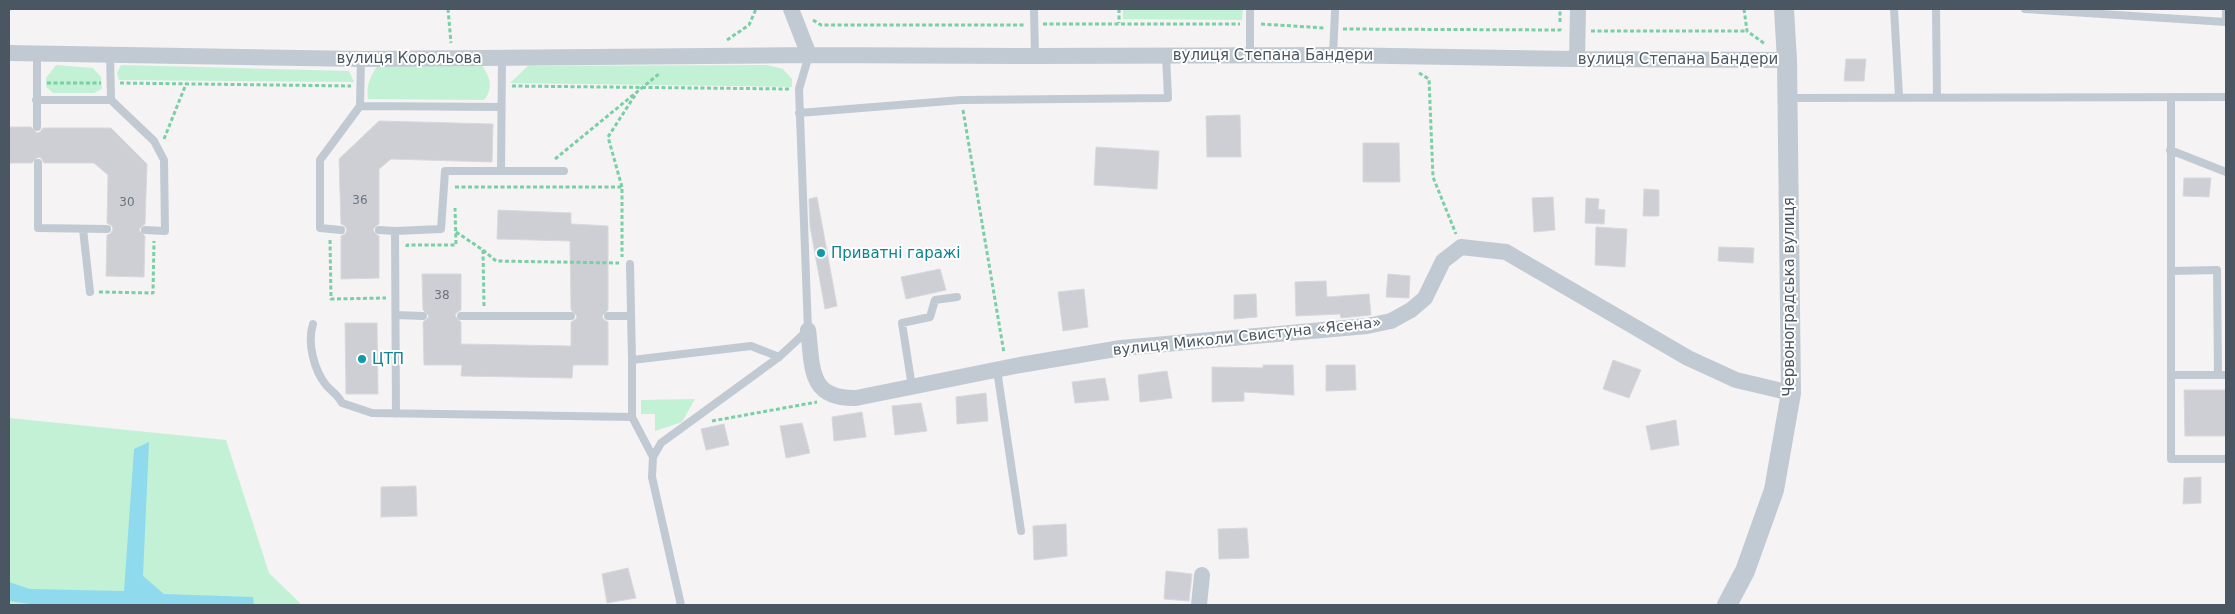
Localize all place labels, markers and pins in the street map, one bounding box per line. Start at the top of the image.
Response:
place label: Приватні гаражі [831,244,961,262]
marker: Приватні гаражі [815,247,827,259]
place label: ЦТП [372,350,404,368]
marker: ЦТП [356,353,368,365]

